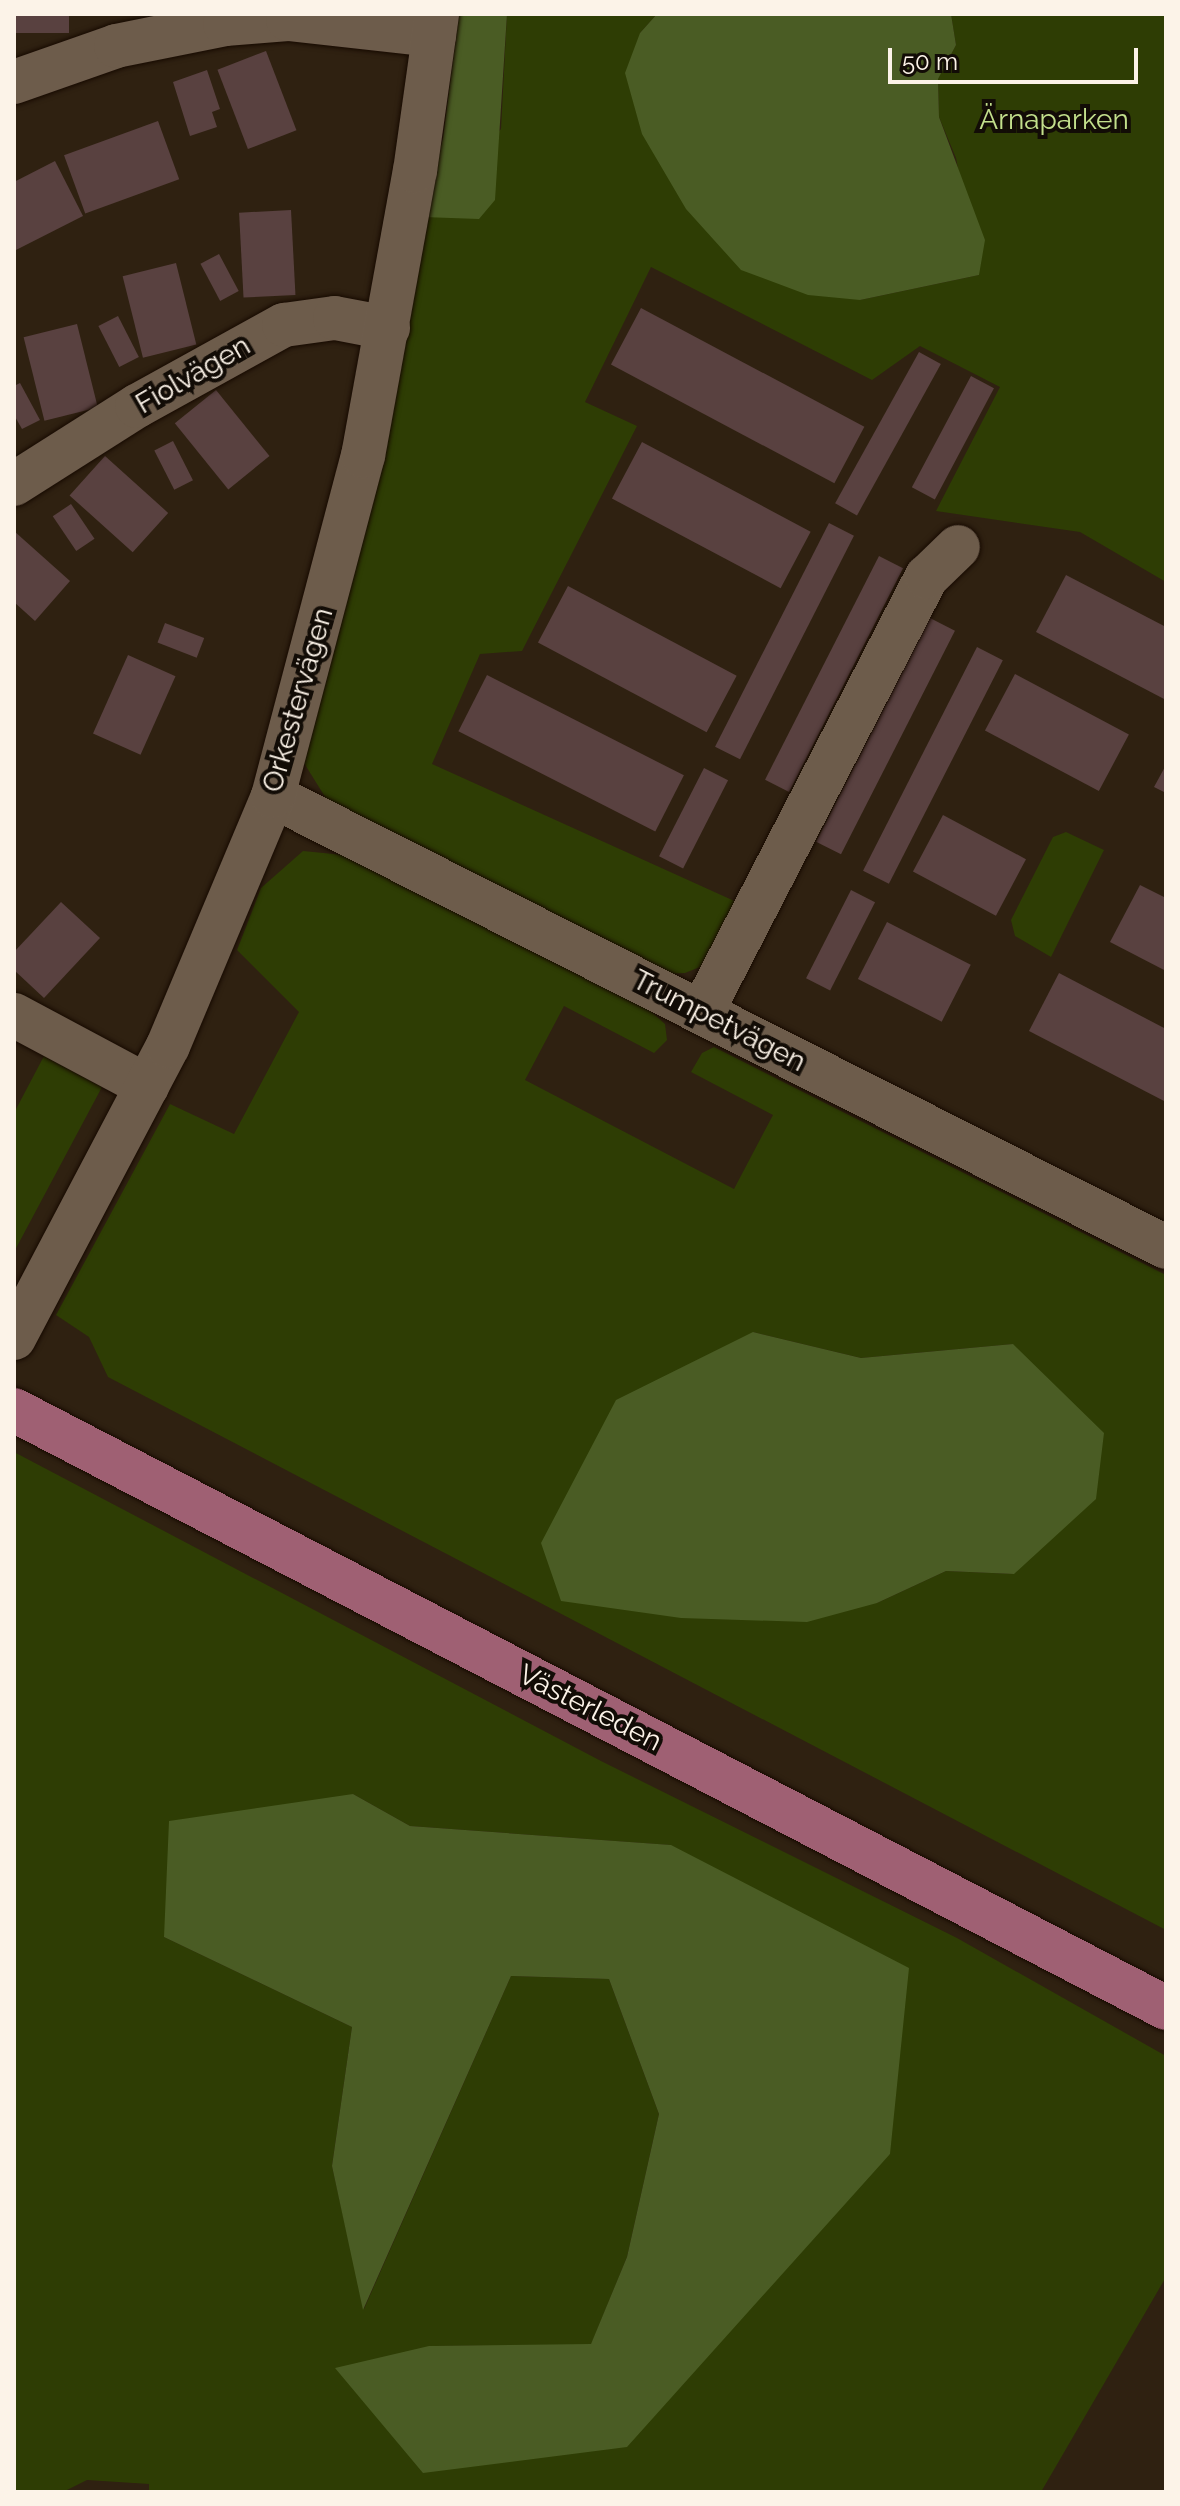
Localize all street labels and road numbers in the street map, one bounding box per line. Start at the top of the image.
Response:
street label: Fiolvägen [130,329,256,421]
street label: Orkestervägen [256,604,340,796]
street label: Trumpetvägen [627,963,811,1079]
street label: Västerleden [513,1658,667,1758]

